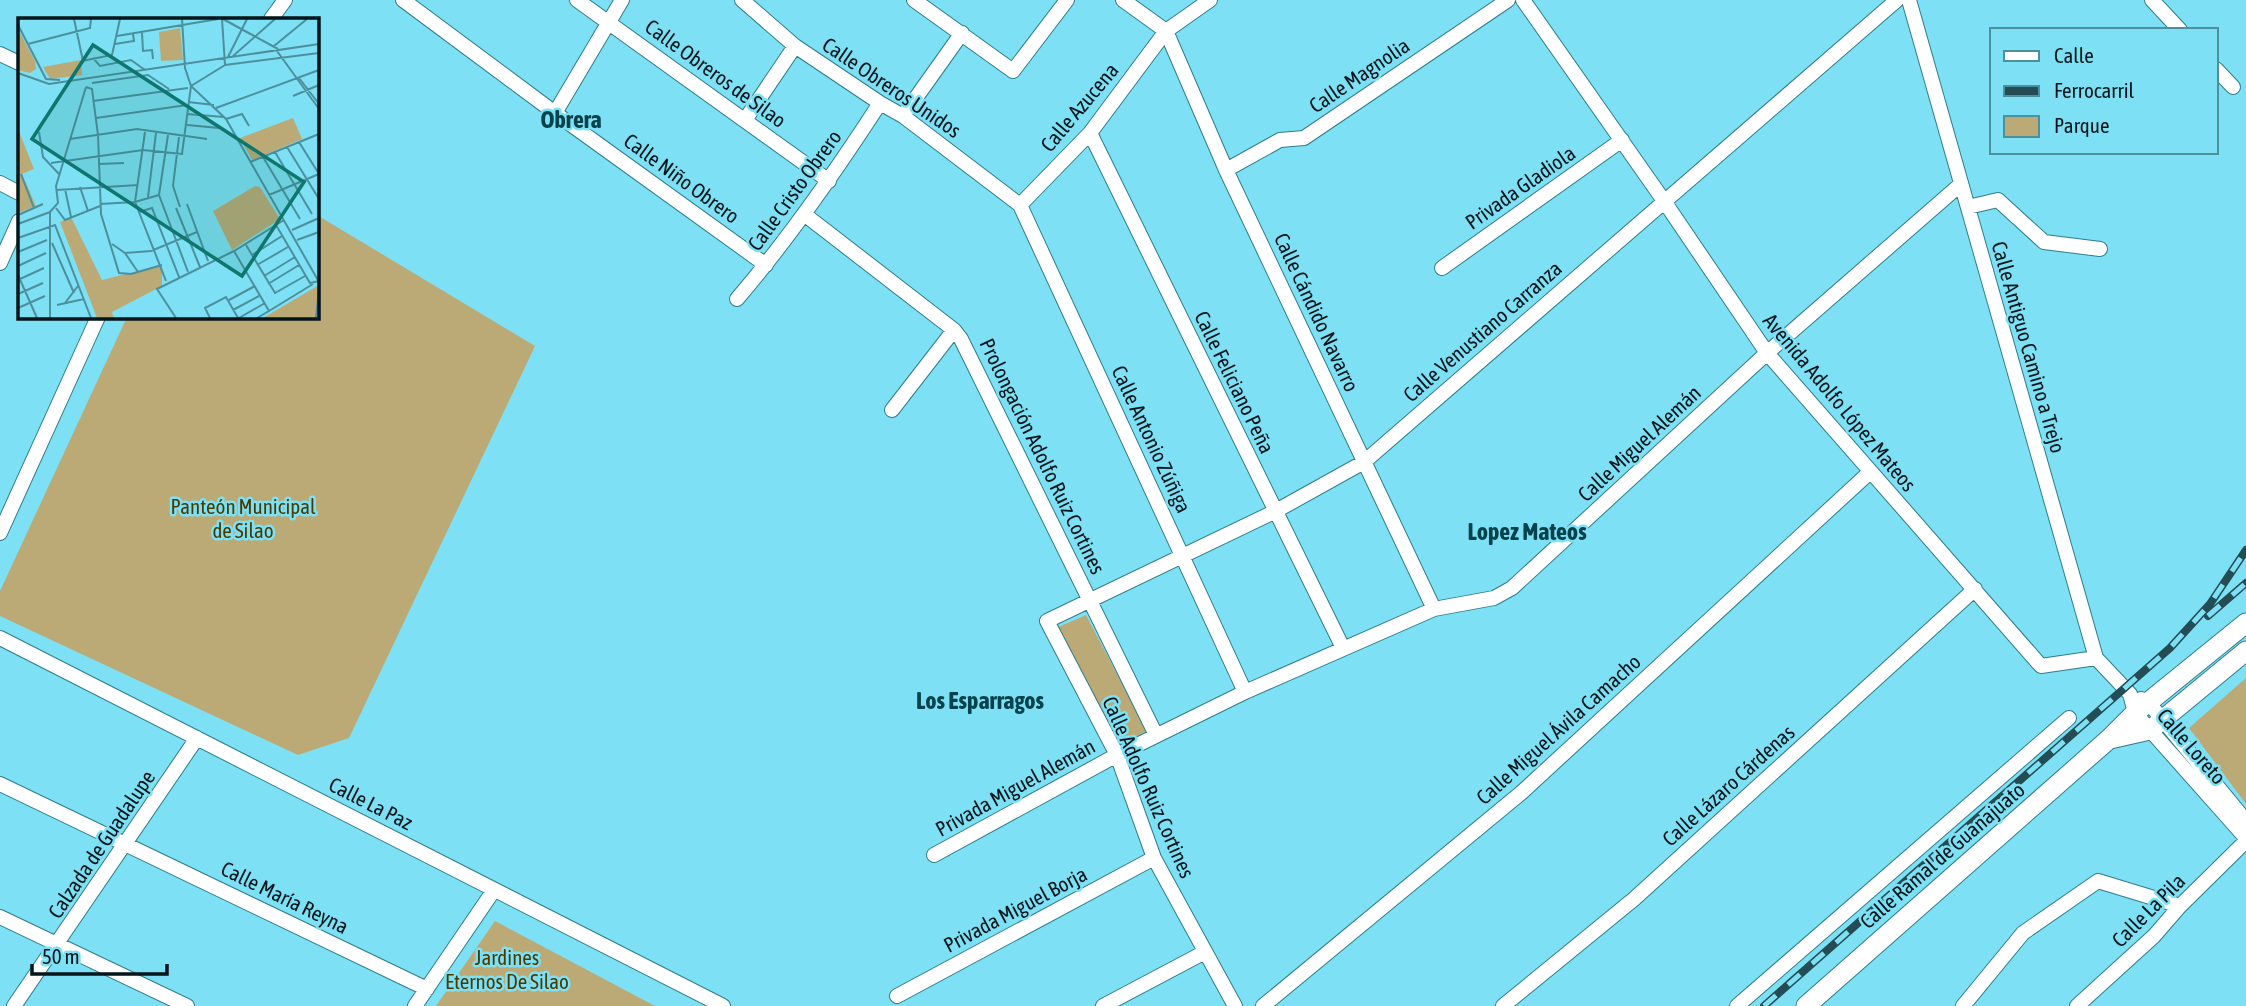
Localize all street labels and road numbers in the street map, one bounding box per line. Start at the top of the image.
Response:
street label: Calle Obreros de Silao [641,14,791,132]
street label: Calle Obreros Unidos [818,32,966,142]
street label: Calle Magnolia [1304,33,1414,117]
street label: Calle Azucena [1035,58,1123,156]
street label: Calle Cristo Obrero [742,125,846,255]
street label: Calle Niño Obrero [620,128,744,228]
street label: Privada Gladiola [1460,140,1580,234]
street label: Calle Cándido Navarro [1270,229,1364,395]
street label: Calle Antiguo Camino a Trejo [1987,238,2071,456]
street label: Calle Venustiano Carranza [1398,256,1566,406]
street label: Calle Feliciano Peña [1190,307,1280,457]
street label: Avenida Adolfo López Mateos [1759,308,1921,496]
street label: Prolongación Adolfo Ruiz Cortines [975,334,1111,578]
street label: Calle Antonio Zúñiga [1107,362,1197,516]
street label: Calle Miguel Alemán [1573,380,1705,506]
street label: Calle Miguel Ávila Camacho [1471,649,1645,809]
street label: Calle Adolfo Ruiz Cortines [1098,693,1200,881]
street label: Calle Loreto [2153,703,2231,789]
street label: Calle Lázaro Cárdenas [1657,720,1799,850]
street label: Privada Miguel Alemán [931,733,1099,841]
street label: Calzada de Guadalupe [43,766,159,922]
street label: Calle La Paz [325,772,417,834]
street label: Calle Ramal de Guanajuato [1855,777,2029,933]
street label: Calle María Reyna [218,856,352,938]
street label: Privada Miguel Borja [939,861,1091,957]
street label: Calle La Pila [2107,869,2189,951]

